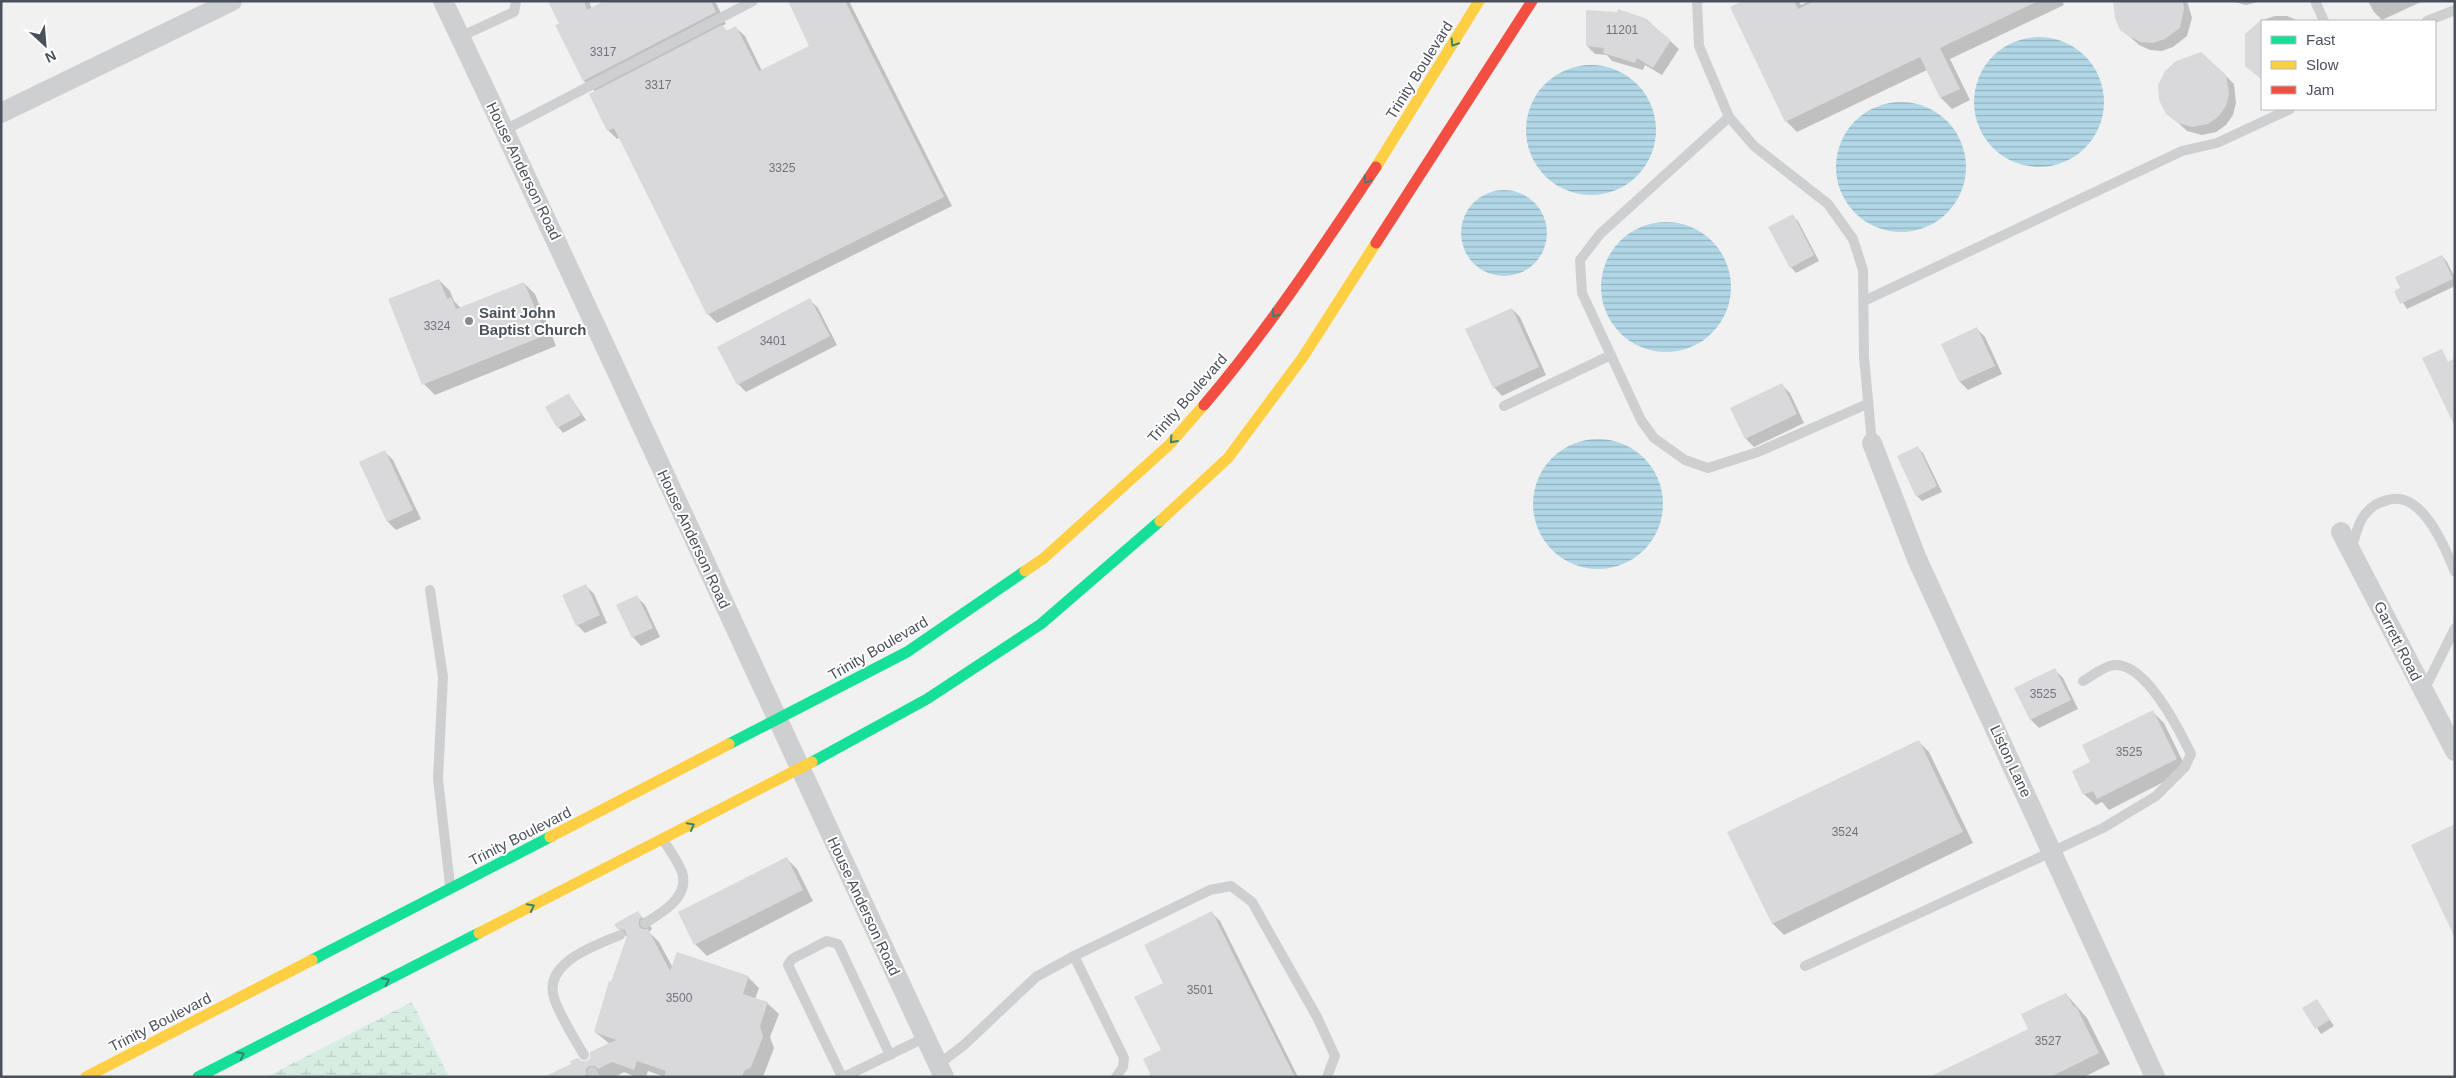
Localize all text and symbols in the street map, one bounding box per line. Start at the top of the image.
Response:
street label: Trinity Boulevard [1382,18,1456,122]
north arrow [20,20,70,70]
legend [2261,20,2436,110]
house number: 11201 [1606,23,1639,37]
text: Fast [2306,31,2336,48]
one-way arrow [1450,37,1460,46]
house number: 3317 [590,45,617,59]
text: N [43,47,59,66]
text: Slow [2306,56,2339,73]
house number: 3317 [645,78,672,92]
text: Jam [2306,81,2334,98]
street label: House Anderson Road [483,99,565,243]
house number: 3325 [769,161,796,175]
one-way arrow [1364,175,1374,184]
place label: Saint John Baptist Church [479,304,587,338]
one-way arrow [1272,308,1281,318]
marker: Saint John Baptist Church [463,315,475,327]
house number: 3324 [424,319,451,333]
house number: 3401 [760,334,787,348]
street label: Trinity Boulevard [1144,350,1230,446]
one-way arrow [1169,434,1178,443]
street label: House Anderson Road [654,467,734,611]
street label: Garrett Road [2371,599,2425,683]
street label: Trinity Boulevard [825,613,931,683]
house number: 3525 [2030,687,2057,701]
street label: Liston Lane [1987,722,2035,800]
house number: 3525 [2116,745,2143,759]
street label: Trinity Boulevard [466,803,574,869]
one-way arrow [686,822,695,832]
house number: 3524 [1832,825,1859,839]
street label: House Anderson Road [824,834,904,978]
one-way arrow [526,903,535,914]
one-way arrow [381,977,390,987]
house number: 3501 [1187,983,1214,997]
street label: Trinity Boulevard [106,989,214,1055]
house number: 3500 [666,991,693,1005]
house number: 3527 [2035,1034,2062,1048]
one-way arrow [236,1051,245,1061]

